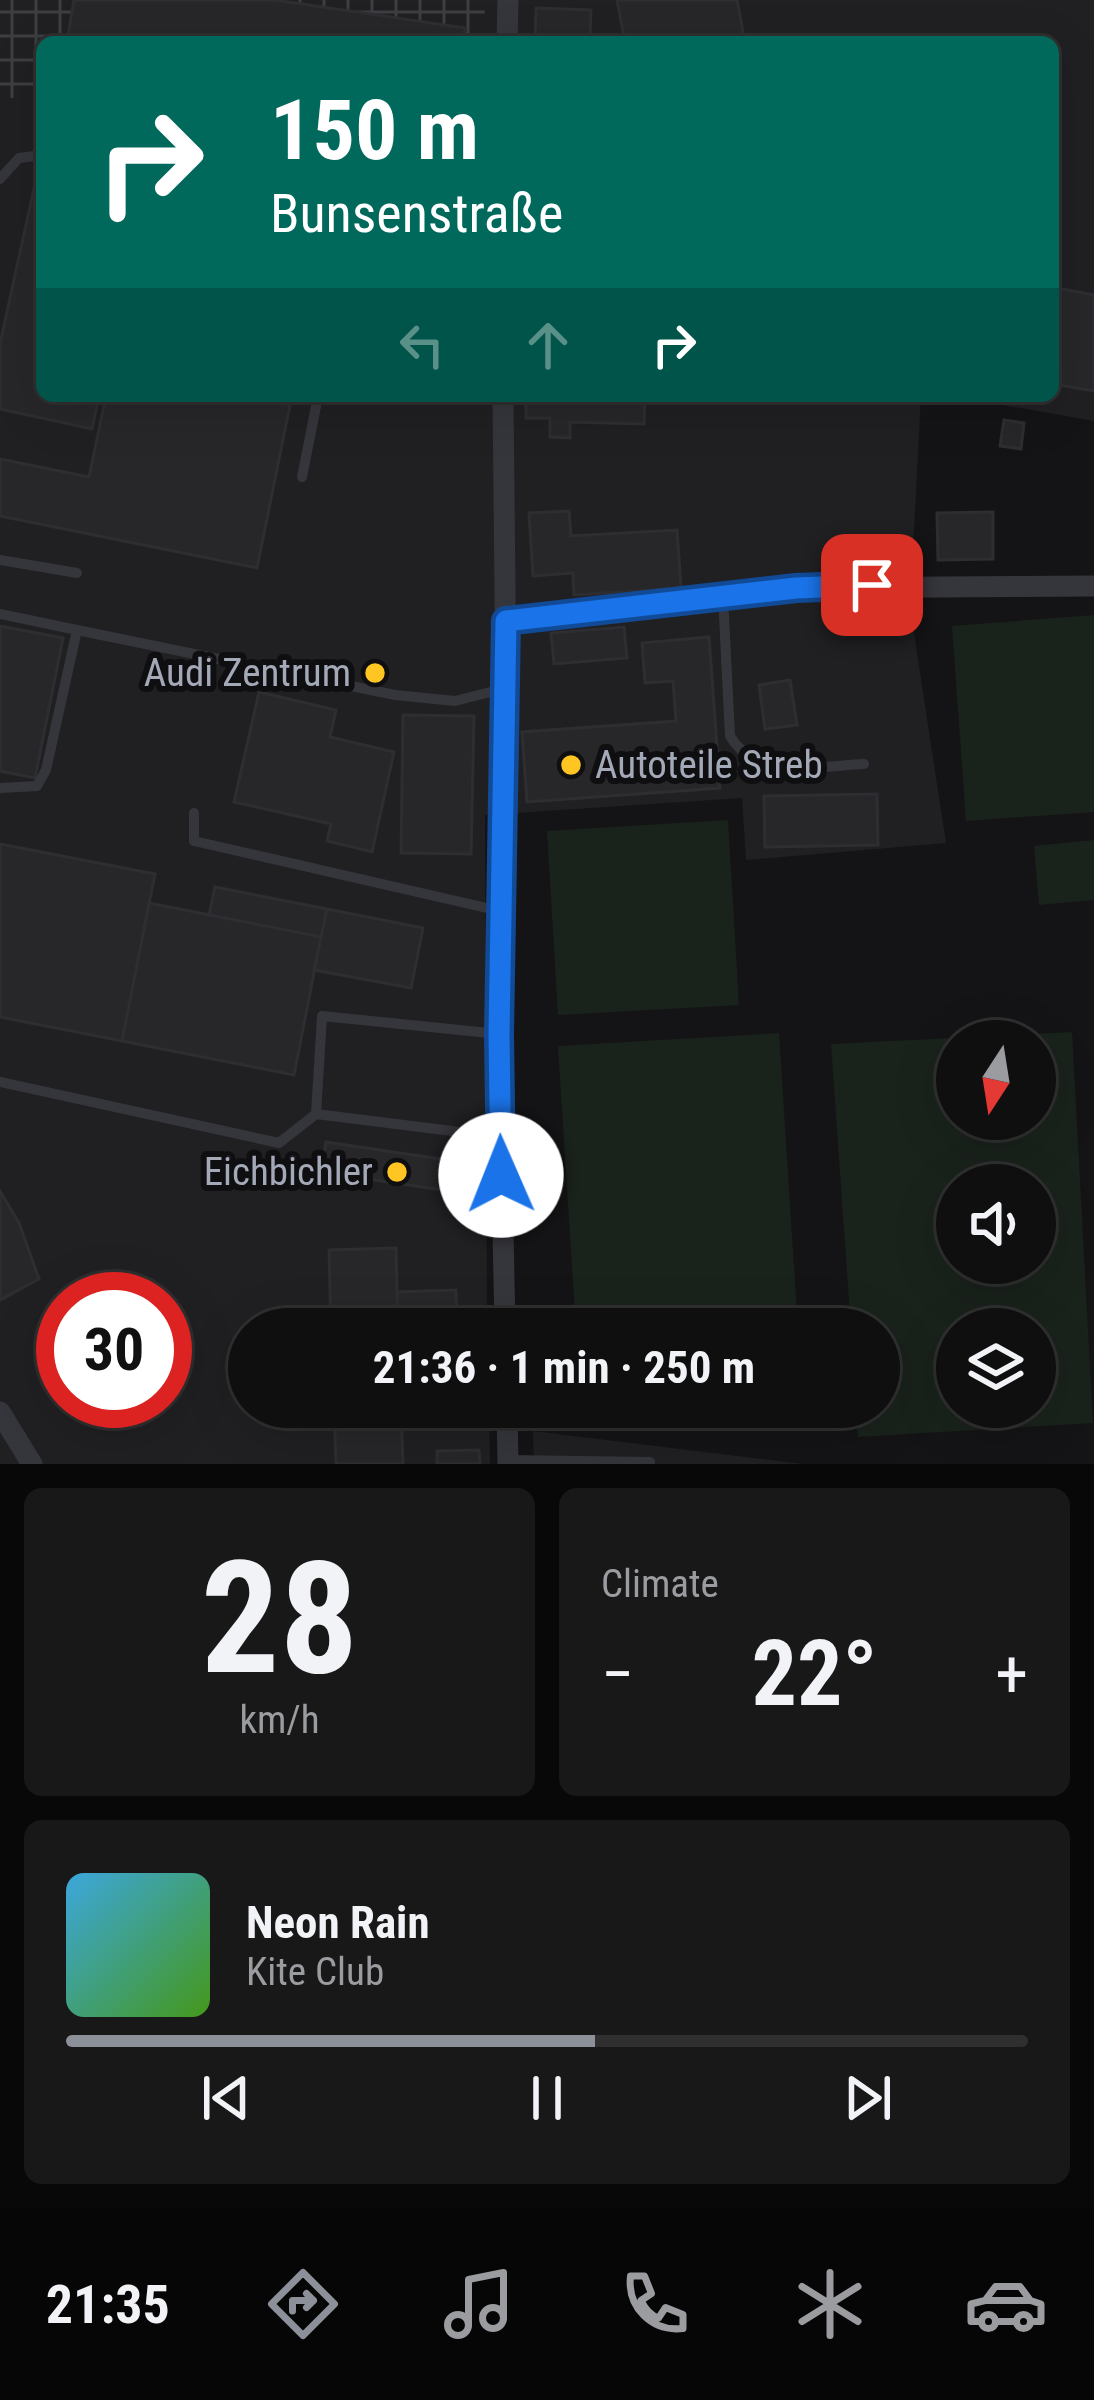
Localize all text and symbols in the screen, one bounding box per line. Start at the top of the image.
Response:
text: 150 m [270,81,479,180]
icon: right [72,84,228,240]
text: Bunsenstraße [270,182,563,245]
icon: left [389,312,455,378]
icon: ahead [515,312,581,378]
icon: right [641,312,707,378]
pin [821,534,923,636]
icon: arrive [839,552,905,618]
place label: Audi Zentrum [144,650,351,696]
marker: Audi Zentrum [362,660,388,686]
place label: Autoteile Streb [595,742,823,788]
marker: Autoteile Streb [558,752,584,778]
north arrow [936,1020,1056,1140]
map controls [936,1020,1056,1428]
position arrow [438,1112,564,1238]
place label: Eichbichler [204,1149,373,1195]
marker: Eichbichler [384,1159,410,1185]
button: sound [936,1164,1056,1284]
speed limit sign: 30 [36,1272,192,1428]
button: layers [936,1308,1056,1428]
text: 21:36 · 1 min · 250 m [373,1341,755,1394]
text: 28 [201,1527,358,1710]
text: Climate [601,1561,719,1607]
text: 22° [752,1622,878,1727]
text: − [601,1636,634,1713]
text: + [995,1636,1028,1713]
text: km/h [239,1697,320,1743]
text: Neon Rain [246,1896,430,1949]
text: Kite Club [246,1949,384,1995]
icon: previous [193,2065,259,2131]
icon: pause [514,2065,580,2131]
icon: next [835,2065,901,2131]
icon: directions [261,2262,345,2346]
icon: music [437,2262,521,2346]
icon: phone [613,2262,697,2346]
icon: climate [788,2262,872,2346]
icon: car [964,2262,1048,2346]
text: 21:35 [46,2273,170,2336]

